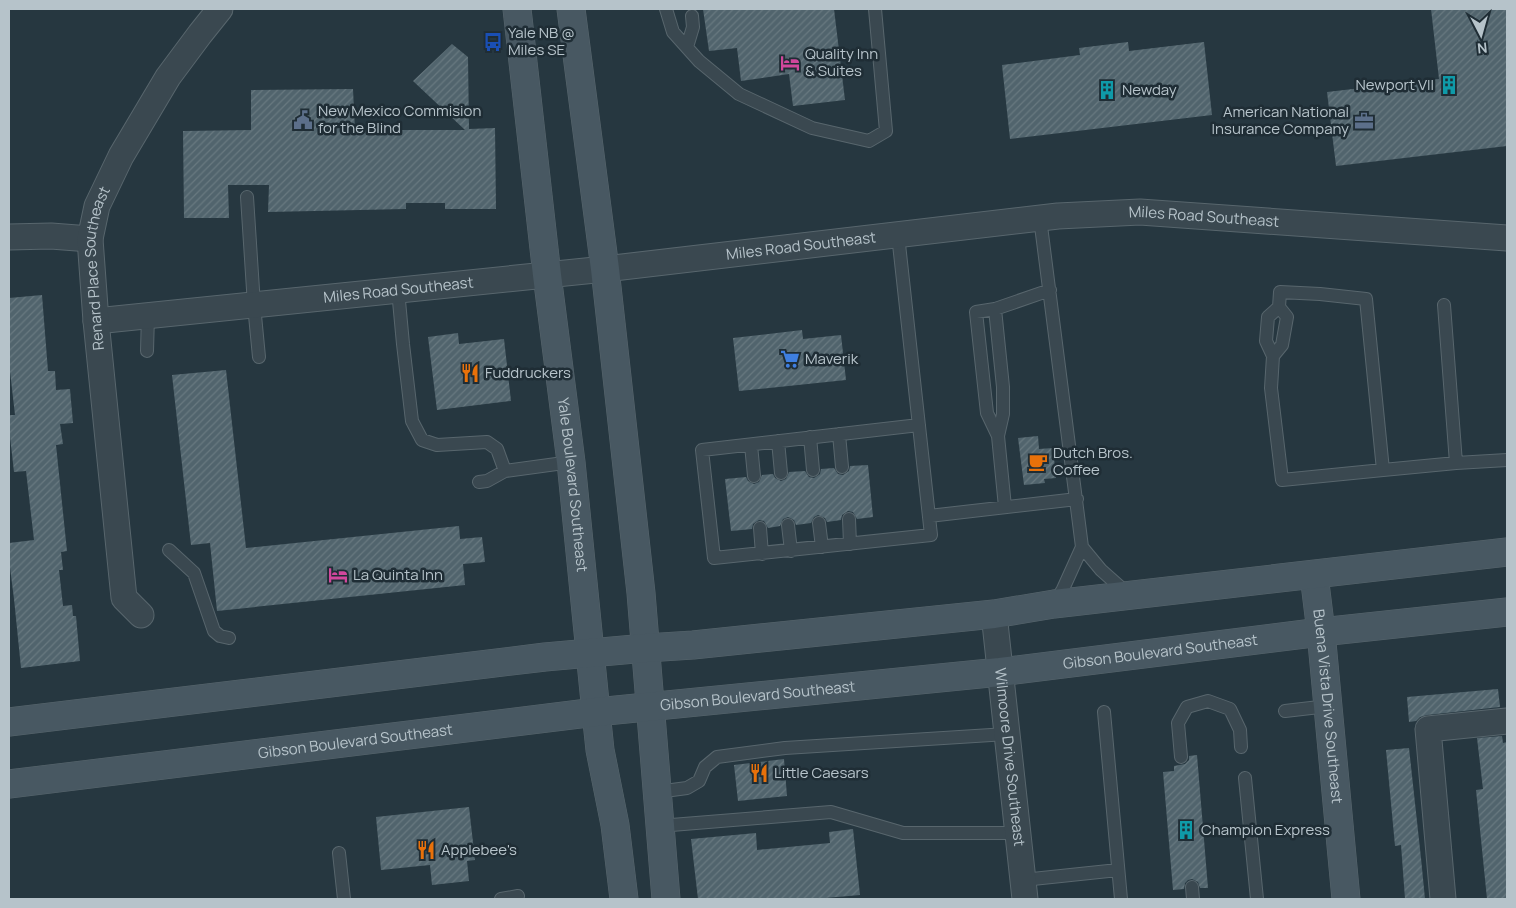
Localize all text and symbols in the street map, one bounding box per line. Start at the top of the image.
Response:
north arrow [1456,10,1506,60]
place label: Yale NB @ Miles SE [508,22,575,60]
bus stop icon: Yale NB @ Miles SE [482,31,504,53]
text: N [1476,38,1488,58]
place label: Quality Inn & Suites [805,43,878,81]
hotel icon: Quality Inn & Suites [779,52,801,74]
place label: Newport VII [1356,74,1434,95]
building icon: Newport VII [1438,74,1460,96]
building icon: Newday [1096,79,1118,101]
place label: Newday [1122,79,1177,100]
place label: New Mexico Commision for the Blind [318,100,481,138]
place label: American National Insurance Company [1212,101,1349,139]
public building icon: New Mexico Commision for the Blind [292,109,314,131]
office icon: American National Insurance Company [1353,110,1375,132]
street label: Renard Place Southeast [79,183,115,351]
street label: Miles Road Southeast [1128,201,1280,232]
street label: Miles Road Southeast [725,226,877,265]
street label: Miles Road Southeast [322,272,474,308]
supermarket icon: Maverik [779,348,801,370]
place label: Maverik [805,348,859,369]
restaurant icon: Fuddruckers [459,362,481,384]
place label: Fuddruckers [485,362,571,383]
street label: Yale Boulevard Southeast [553,396,593,573]
place label: Dutch Bros. Coffee [1053,442,1133,480]
cafe icon: Dutch Bros. Coffee [1027,451,1049,473]
hotel icon: La Quinta Inn [327,564,349,586]
place label: La Quinta Inn [353,564,443,585]
street label: Buena Vista Drive Southeast [1308,608,1348,804]
street label: Gibson Boulevard Southeast [1062,629,1259,674]
street label: Wilmoore Drive Southeast [990,667,1030,847]
street label: Gibson Boulevard Southeast [659,675,856,716]
street label: Gibson Boulevard Southeast [257,719,454,763]
restaurant icon: Little Caesars [748,762,770,784]
place label: Little Caesars [774,762,869,783]
building icon: Champion Express [1175,819,1197,841]
place label: Champion Express [1201,819,1330,840]
restaurant icon: Applebee's [415,839,437,861]
place label: Applebee's [441,839,517,860]

